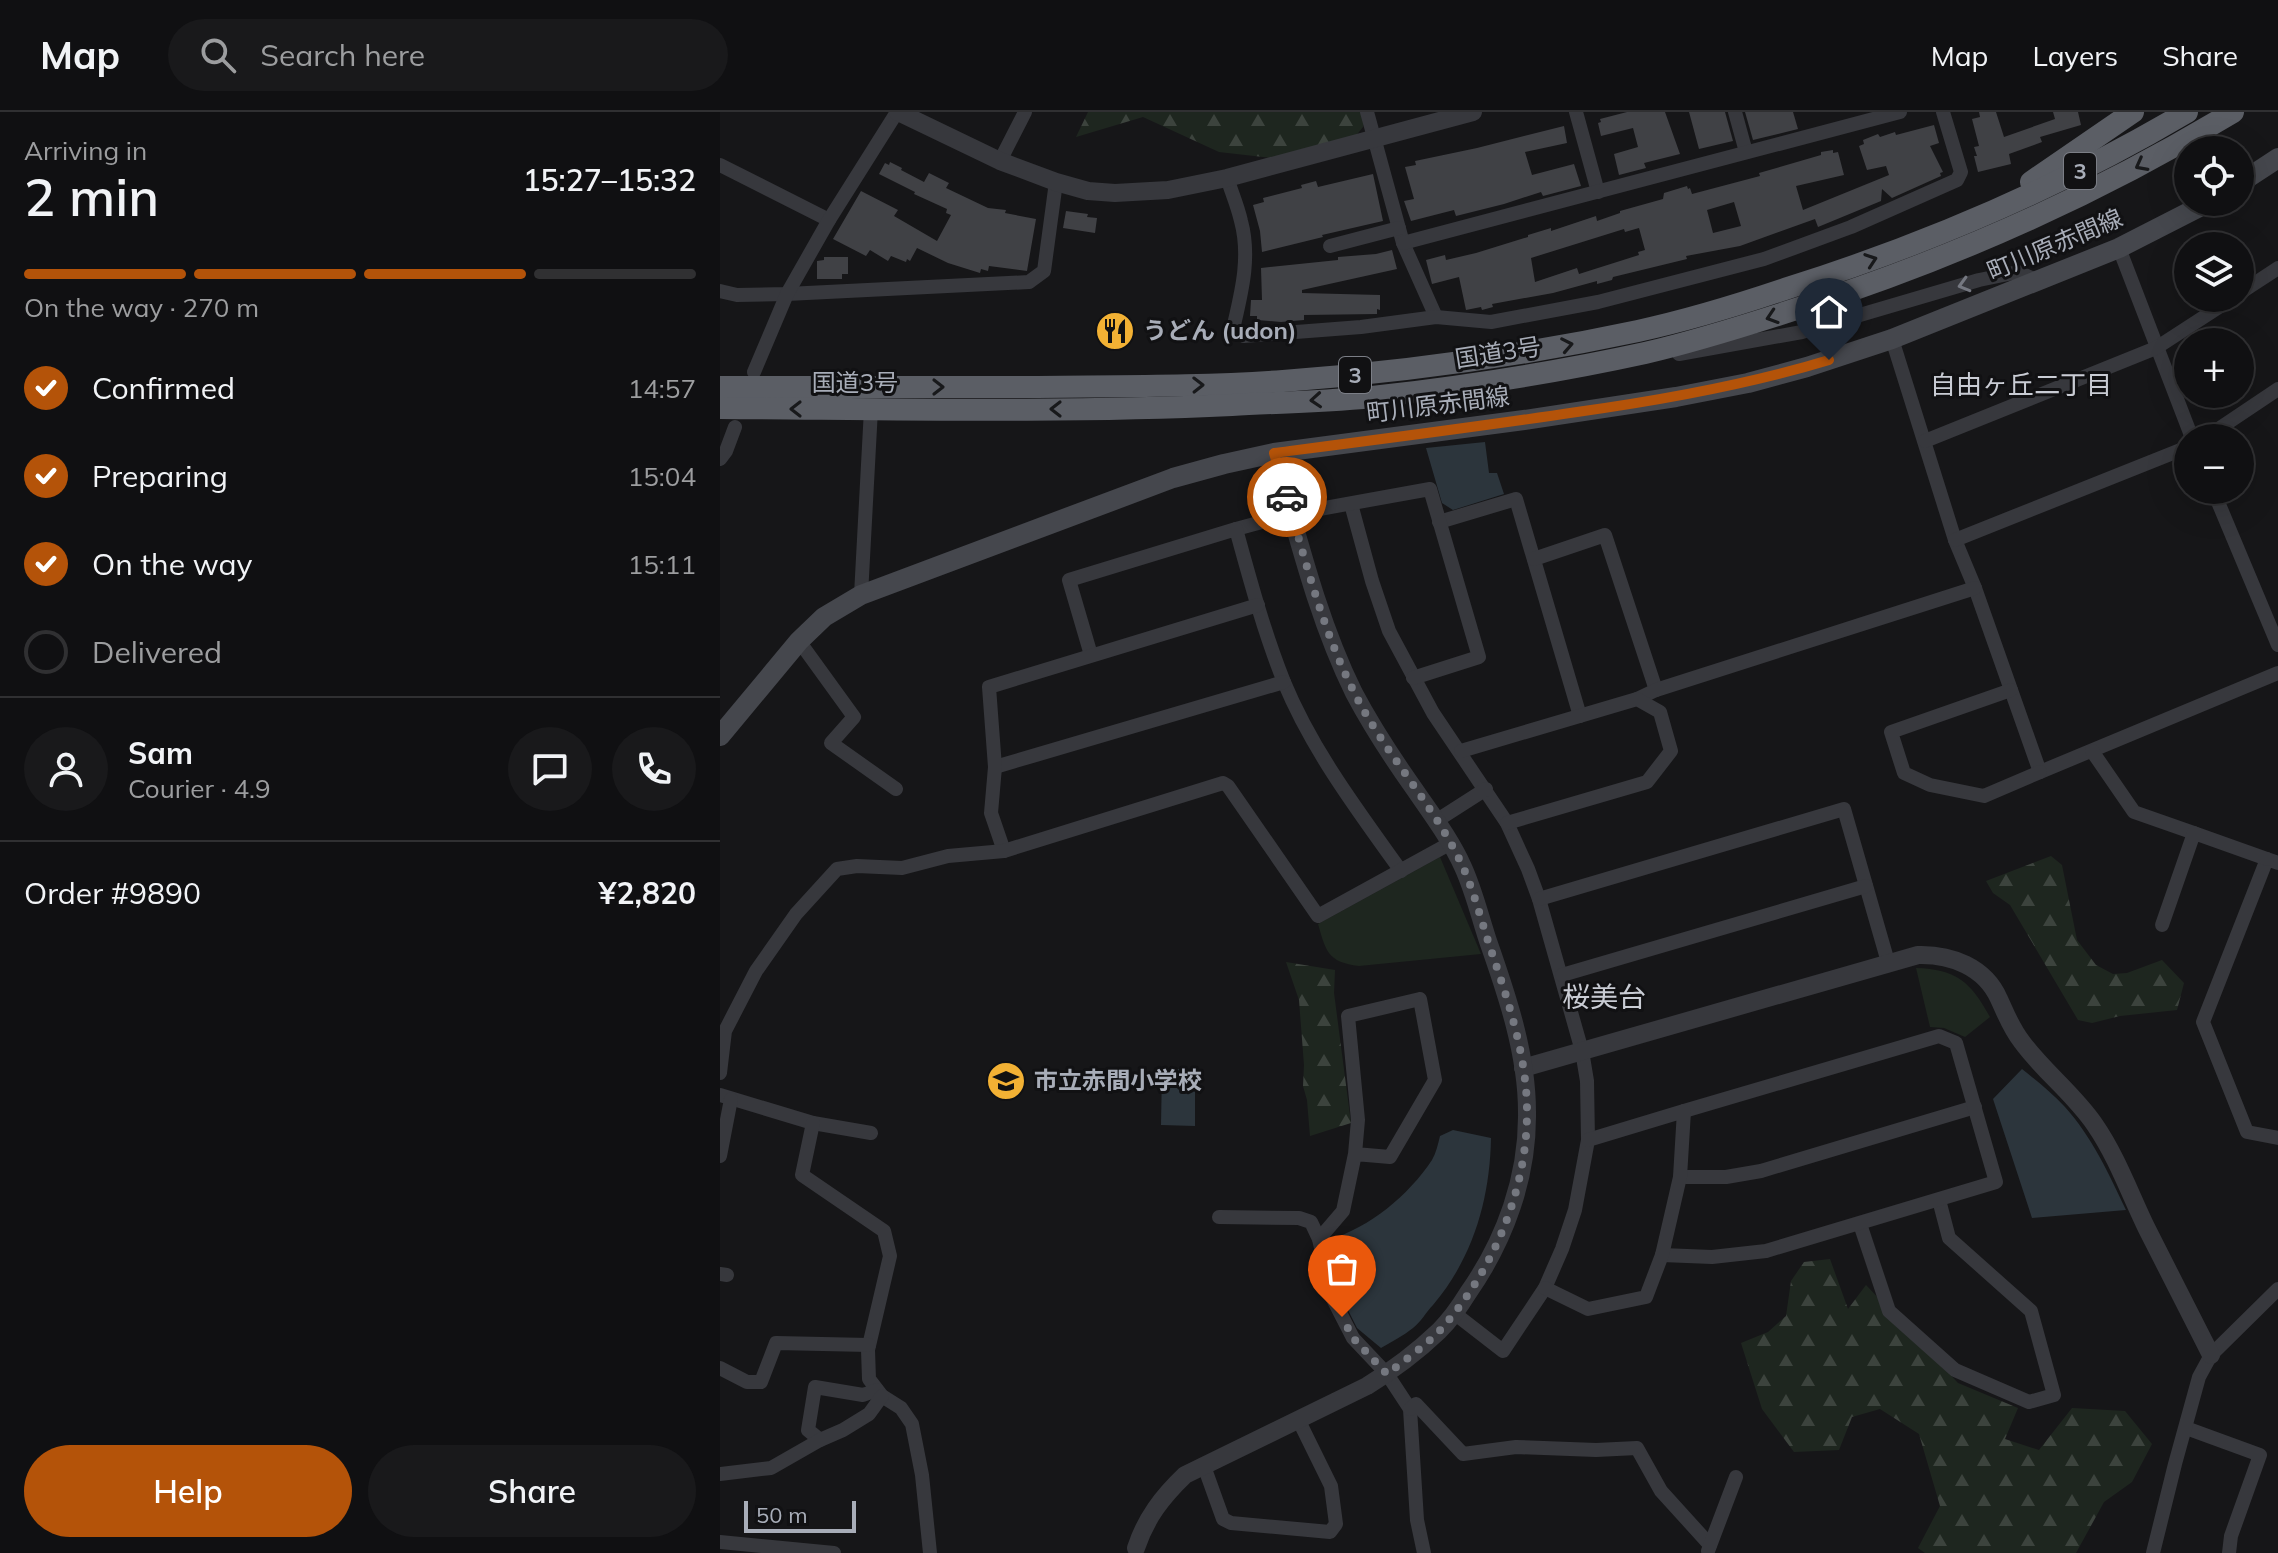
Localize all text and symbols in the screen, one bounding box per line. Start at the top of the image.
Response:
search box [168,19,728,91]
text: Map [40,31,120,79]
icon: search [196,33,240,77]
text: Search here [260,36,425,74]
text: Map [1931,38,1988,73]
text: Layers [2032,38,2118,73]
text: Share [2162,38,2238,73]
text: Arriving in [24,134,147,167]
map controls [2174,136,2254,504]
button: locate [2174,136,2254,216]
road number: 3 [2064,153,2096,189]
one-way arrow [2135,156,2150,171]
text: 15:27–15:32 [523,161,696,199]
text: 2 min [24,164,159,229]
street label: 町川原赤間線 [1982,202,2127,286]
button: layers [2174,232,2254,312]
one-way arrow [1864,254,1878,270]
one-way arrow [1957,276,1971,292]
pin [1795,278,1863,360]
icon: home [1807,290,1851,334]
text: On the way · 270 m [24,291,259,324]
one-way arrow [1765,308,1779,324]
restaurant icon: うどん (udon) [1094,310,1136,352]
place label: うどん (udon) [1143,315,1297,345]
button: + [2174,328,2254,408]
street label: 国道3号 [1453,330,1543,374]
one-way arrow [1560,337,1574,354]
road number: 3 [1339,357,1371,393]
icon: check [24,366,68,410]
street label: 国道3号 [812,367,898,397]
district label: 自由ヶ丘二丁目 [1930,368,2112,401]
text: Confirmed [92,369,235,407]
text: 14:57 [628,372,696,405]
one-way arrow [1192,376,1205,394]
one-way arrow [932,378,945,396]
street label: 町川原赤間線 [1365,380,1511,428]
one-way arrow [1309,391,1322,408]
one-way arrow [789,400,802,418]
one-way arrow [1049,400,1062,418]
button: − [2174,424,2254,504]
icon: check [24,454,68,498]
text: Preparing [92,457,228,495]
courier [1247,457,1327,537]
text: 15:04 [628,460,696,493]
icon: car [1265,475,1309,519]
icon: check [24,542,68,586]
text: On the way [92,545,252,583]
text: 15:11 [628,548,696,581]
text: Delivered [92,633,222,671]
button: person [24,727,108,811]
button: chat [508,727,592,811]
button: phone [612,727,696,811]
text: Sam [128,734,193,772]
text: Courier · 4.9 [128,772,271,805]
text: Order #9890 [24,874,201,912]
text: ¥2,820 [599,874,696,912]
district label: 桜美台 [1562,979,1646,1014]
school or university icon: 市立赤間小学校 [985,1060,1027,1102]
place label: 市立赤間小学校 [1034,1065,1202,1095]
pin [1308,1235,1376,1317]
icon: bag [1320,1247,1364,1291]
button: Help [24,1445,352,1537]
button: Share [368,1445,696,1537]
scale bar [744,1497,856,1533]
text: 50 m [756,1501,807,1529]

